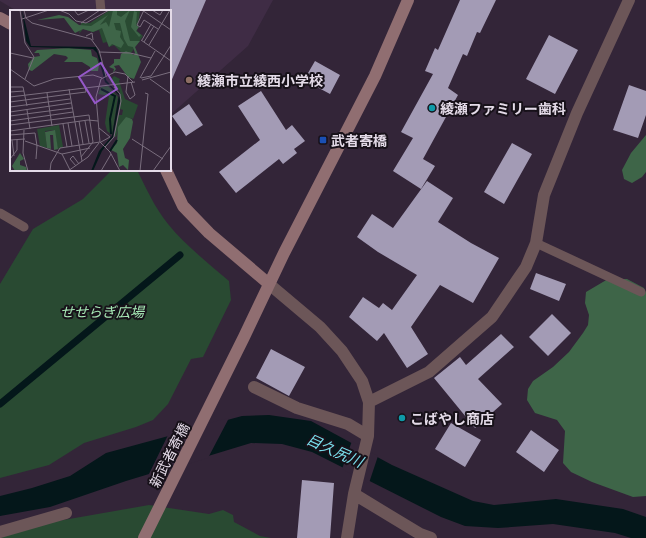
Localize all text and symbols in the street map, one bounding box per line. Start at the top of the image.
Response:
inset map [10,10,171,171]
place label: 綾瀬市立綾西小学校 [197,71,323,90]
marker: 綾瀬市立綾西小学校 [184,75,194,85]
place label: 綾瀬ファミリー歯科 [440,99,566,118]
marker: 綾瀬ファミリー歯科 [427,103,437,113]
place label: 武者寄橋 [331,131,387,150]
marker: 武者寄橋 [318,135,328,145]
park label: せせらぎ広場 [60,302,146,321]
place label: こばやし商店 [410,409,494,428]
marker: こばやし商店 [397,413,407,423]
street label: 新武者寄橋 [145,420,193,490]
water label: 目久尻川 [304,429,368,472]

